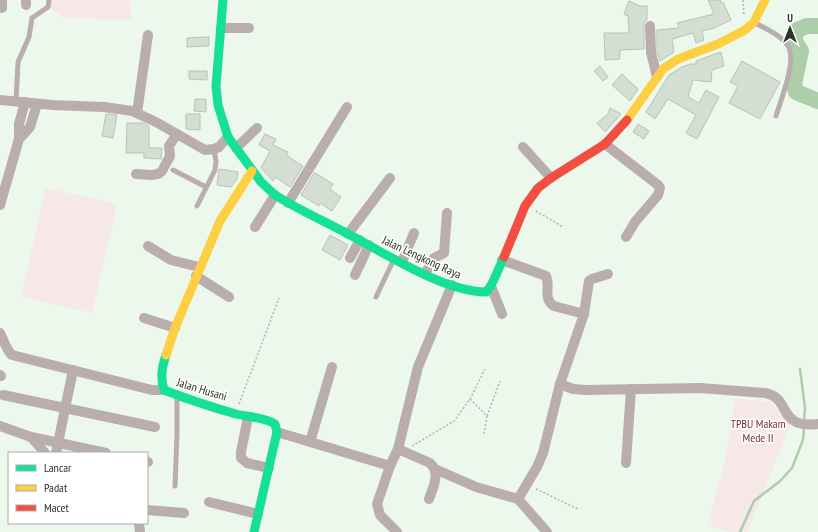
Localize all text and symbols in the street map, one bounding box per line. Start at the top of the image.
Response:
north arrow [770,8,810,48]
text: U [787,11,793,25]
street label: Jalan Lengkong Raya [379,232,464,282]
street label: Jalan Husani [174,374,229,404]
park label: TPBU Makam Mede II [731,416,786,445]
legend [8,452,148,524]
text: Lancar [44,460,72,475]
text: Padat [44,480,68,495]
text: Macet [44,500,69,515]

